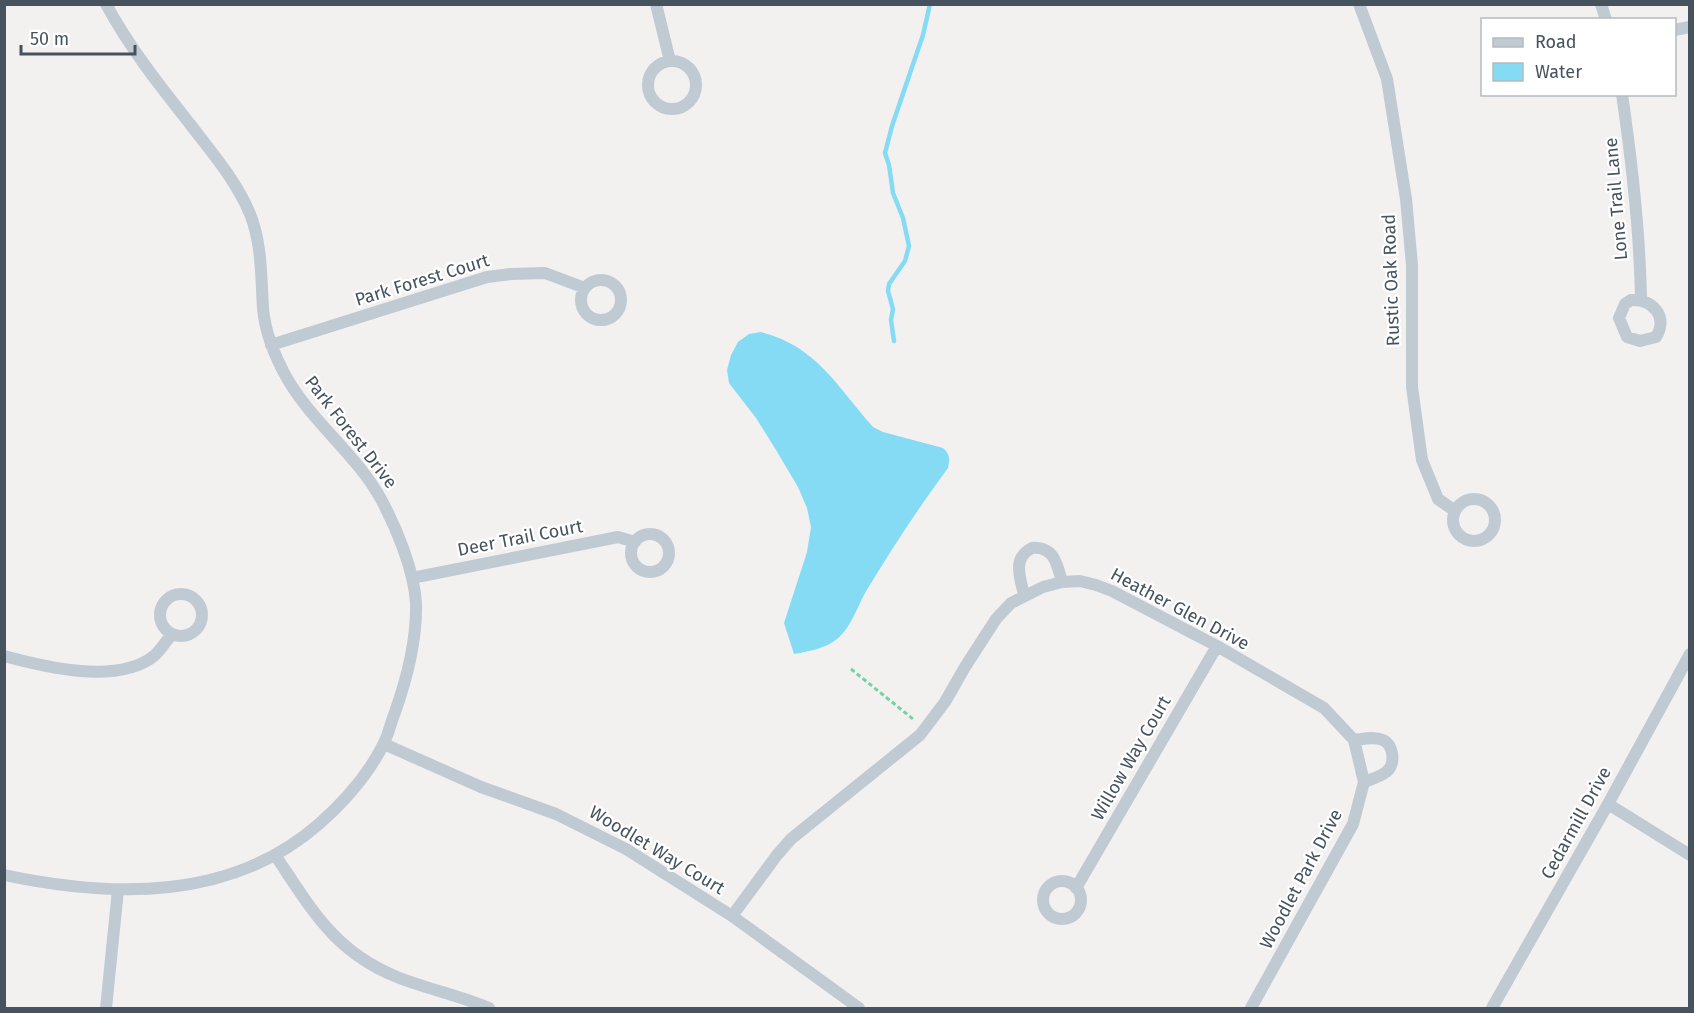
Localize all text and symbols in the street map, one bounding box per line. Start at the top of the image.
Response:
scale bar [21,18,135,56]
legend [1481,18,1676,96]
text: 50 m [30,28,69,50]
text: Road [1535,31,1577,53]
text: Water [1535,61,1582,83]
street label: Lone Trail Lane [1600,137,1632,261]
street label: Rustic Oak Road [1378,214,1404,346]
street label: Park Forest Court [352,249,492,311]
street label: Park Forest Drive [300,371,402,493]
street label: Deer Trail Court [456,515,585,561]
street label: Heather Glen Drive [1107,563,1253,655]
street label: Willow Way Court [1086,691,1176,824]
street label: Cedarmill Drive [1536,763,1616,883]
street label: Woodlet Way Court [585,801,729,899]
street label: Woodlet Park Drive [1255,805,1347,953]

